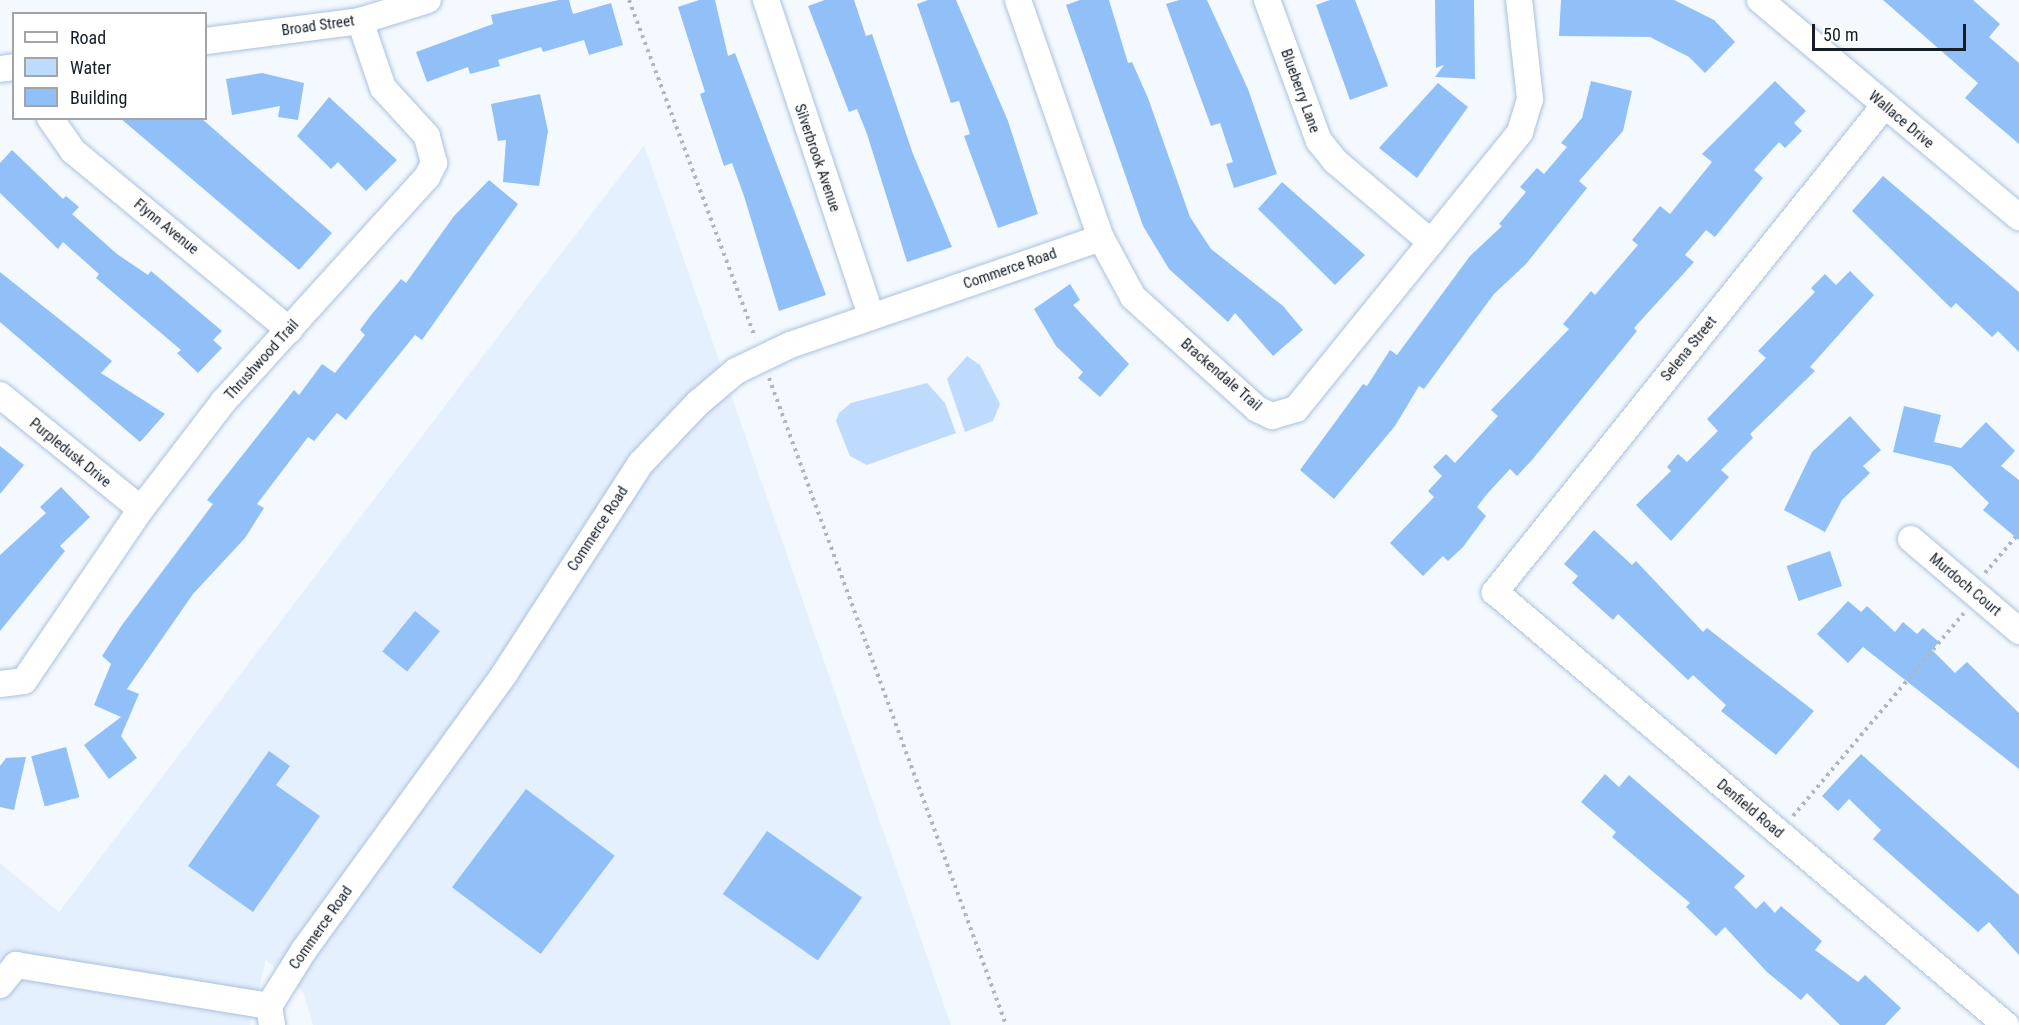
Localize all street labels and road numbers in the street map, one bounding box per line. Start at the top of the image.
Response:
street label: Broad Street [280,12,356,40]
street label: Blueberry Lane [1277,47,1323,135]
street label: Wallace Drive [1865,87,1937,153]
street label: Silverbrook Avenue [790,102,844,214]
street label: Flynn Avenue [130,195,202,259]
street label: Commerce Road [961,245,1059,293]
street label: Selena Street [1657,313,1721,385]
street label: Thrushwood Trail [221,316,303,404]
street label: Brackendale Trail [1177,335,1265,415]
street label: Purpledusk Drive [26,415,114,491]
street label: Commerce Road [564,483,632,575]
street label: Murdoch Court [1925,550,2005,620]
street label: Denfield Road [1713,776,1787,842]
street label: Commerce Road [286,883,356,973]

